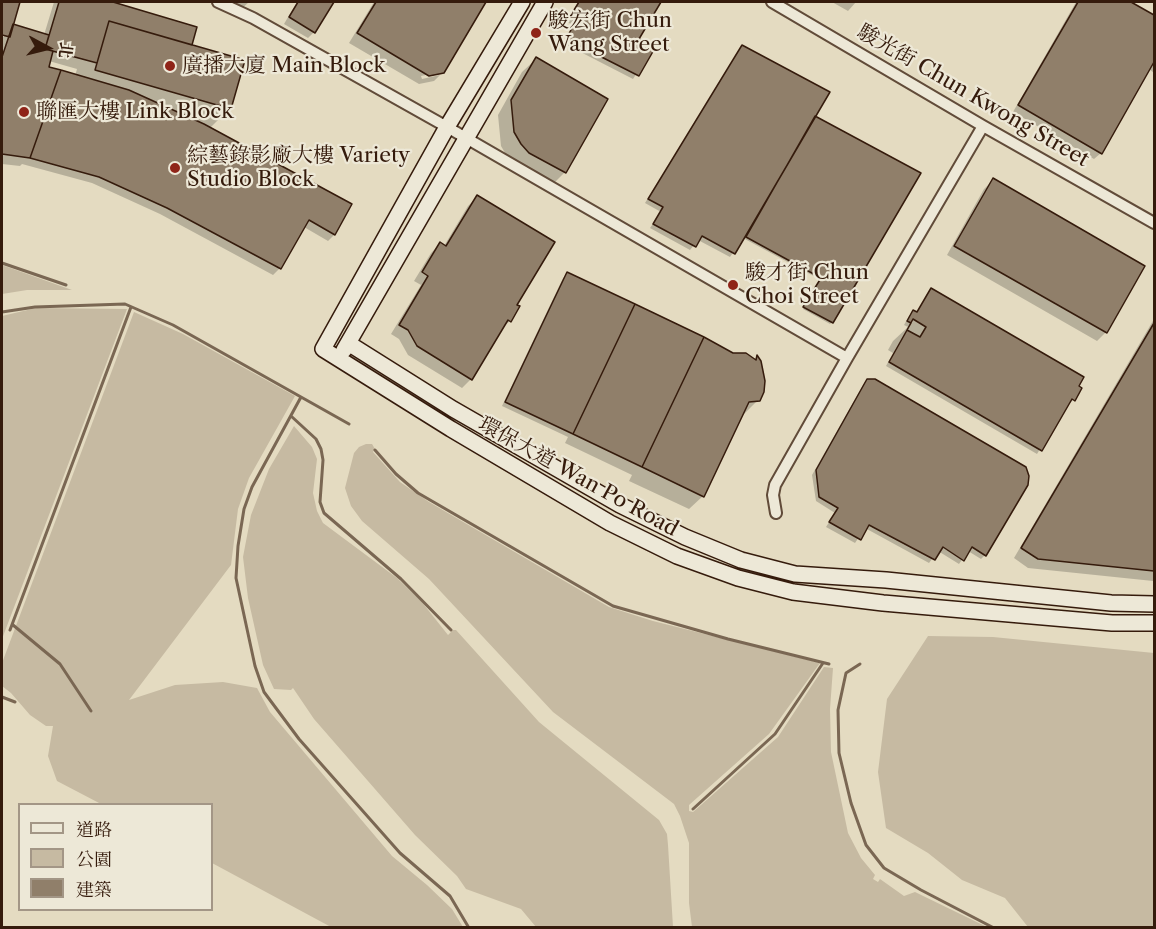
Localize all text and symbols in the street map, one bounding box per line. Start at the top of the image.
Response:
place label: 駿宏街 Chun Wang Street [548,8,672,58]
north arrow [18,18,78,78]
street label: 駿光街 Chun Kwong Street [853,19,1093,173]
marker: 駿宏街 Chun Wang Street [529,26,543,40]
text: 北 [55,41,77,59]
place label: 廣播大廈 Main Block [182,53,386,79]
marker: 廣播大廈 Main Block [163,59,177,73]
place label: 聯匯大樓 Link Block [36,99,233,125]
marker: 聯匯大樓 Link Block [17,105,31,119]
place label: 綜藝錄影廠大樓 Variety Studio Block [187,143,410,193]
marker: 綜藝錄影廠大樓 Variety Studio Block [168,161,182,175]
place label: 駿才街 Chun Choi Street [745,260,869,310]
marker: 駿才街 Chun Choi Street [726,278,740,292]
street label: 環保大道 Wan Po Road [474,412,682,542]
legend [18,803,213,911]
text: 道路 [76,819,112,841]
text: 公園 [76,849,112,871]
text: 建築 [76,879,112,901]

